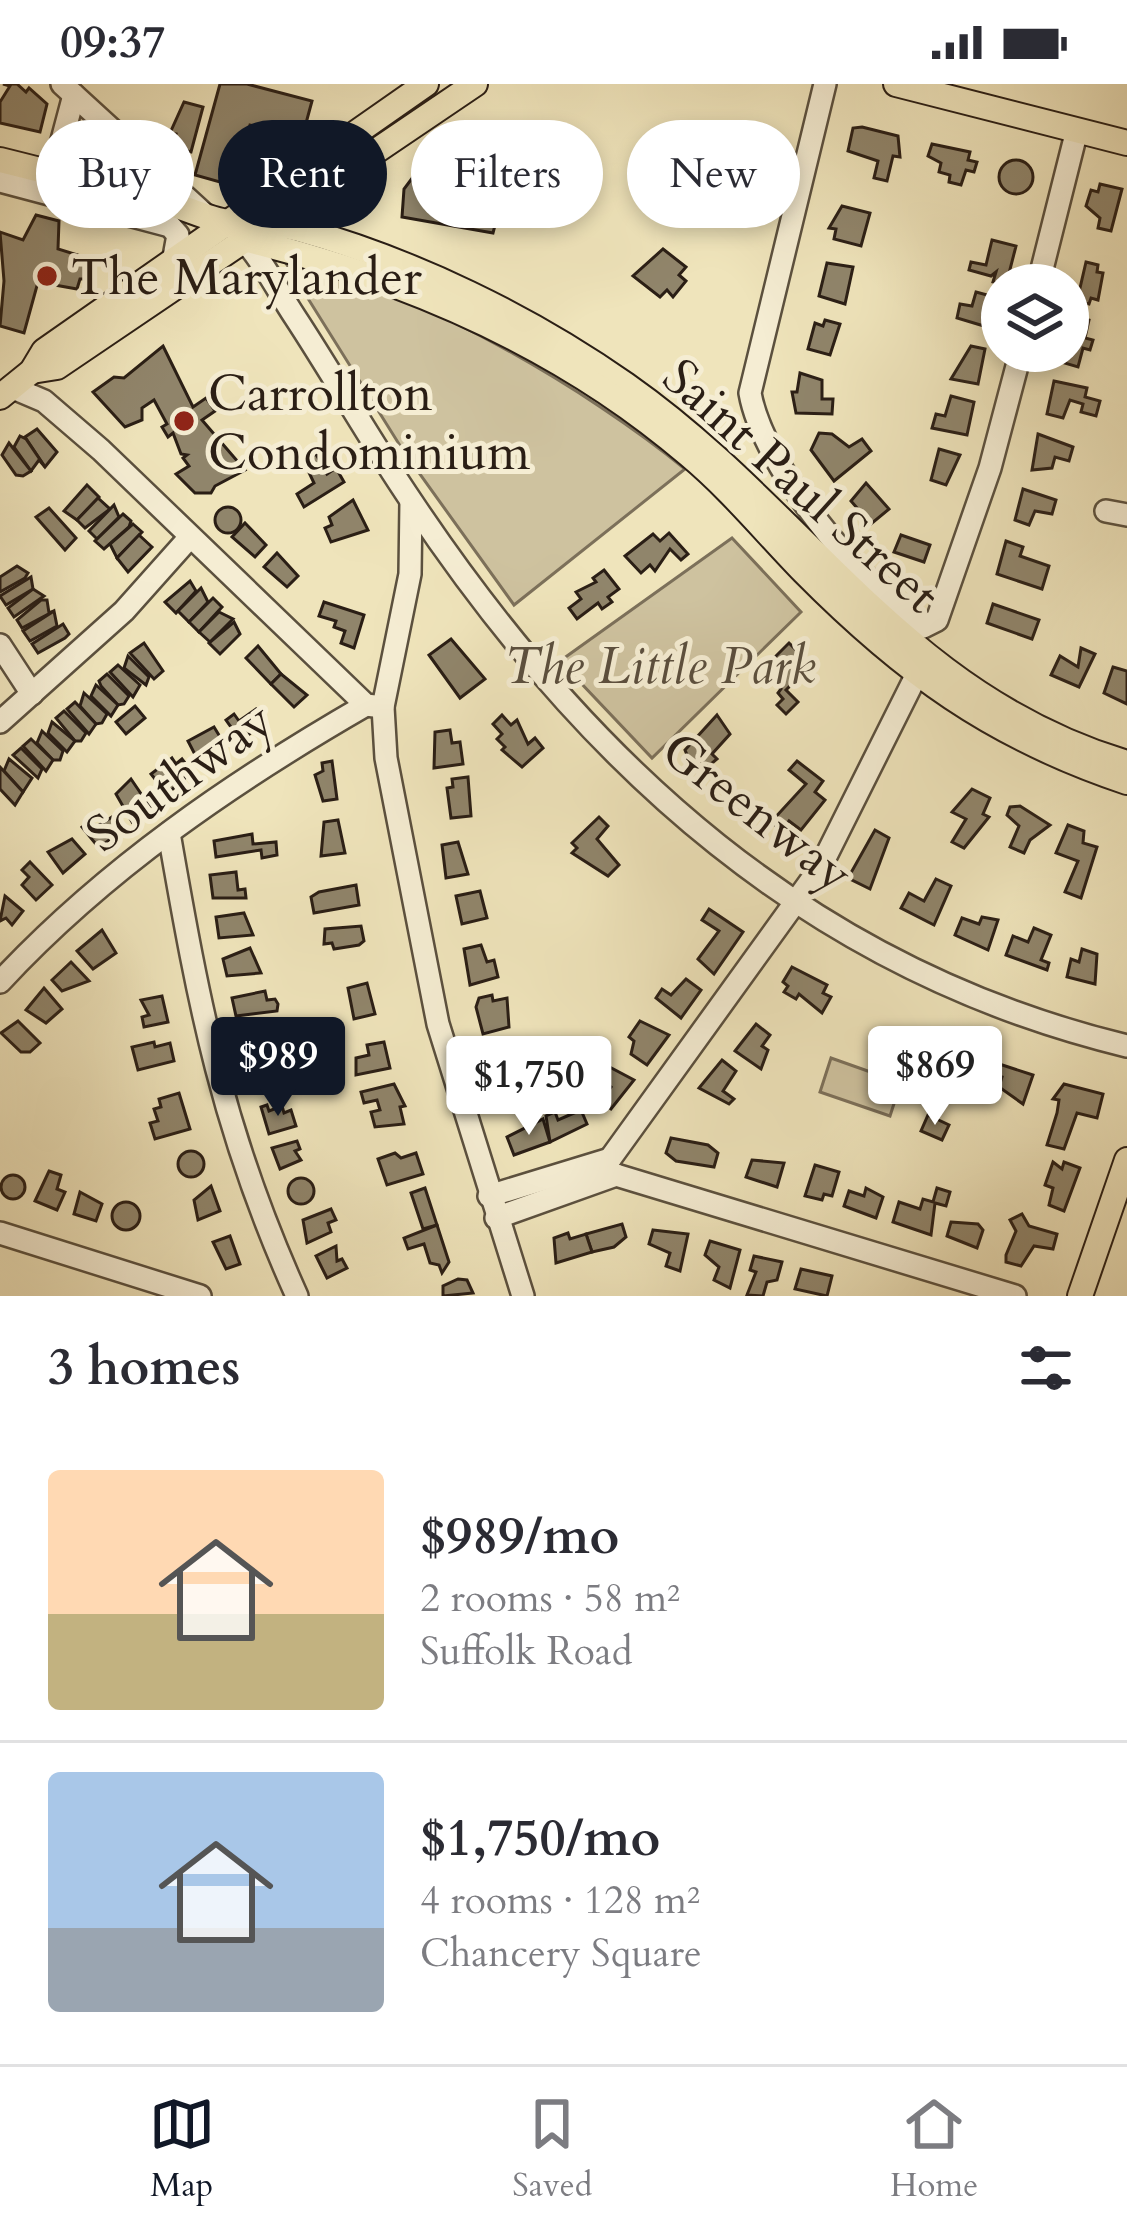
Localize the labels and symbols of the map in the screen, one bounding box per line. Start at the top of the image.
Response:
place label: The Marylander [71,243,422,313]
marker: The Marylander [34,263,60,289]
street label: Saint Paul Street [647,343,954,630]
place label: Carrollton Condominium [208,359,531,488]
marker: Carrollton Condominium [171,408,197,434]
park label: The Little Park [504,632,816,702]
street label: Southway [73,686,288,869]
street label: Greenway [647,716,867,909]
pin: $989 [207,1017,349,1119]
pin: $869 [864,1026,1006,1128]
pin: $1,750 [431,1036,627,1138]

